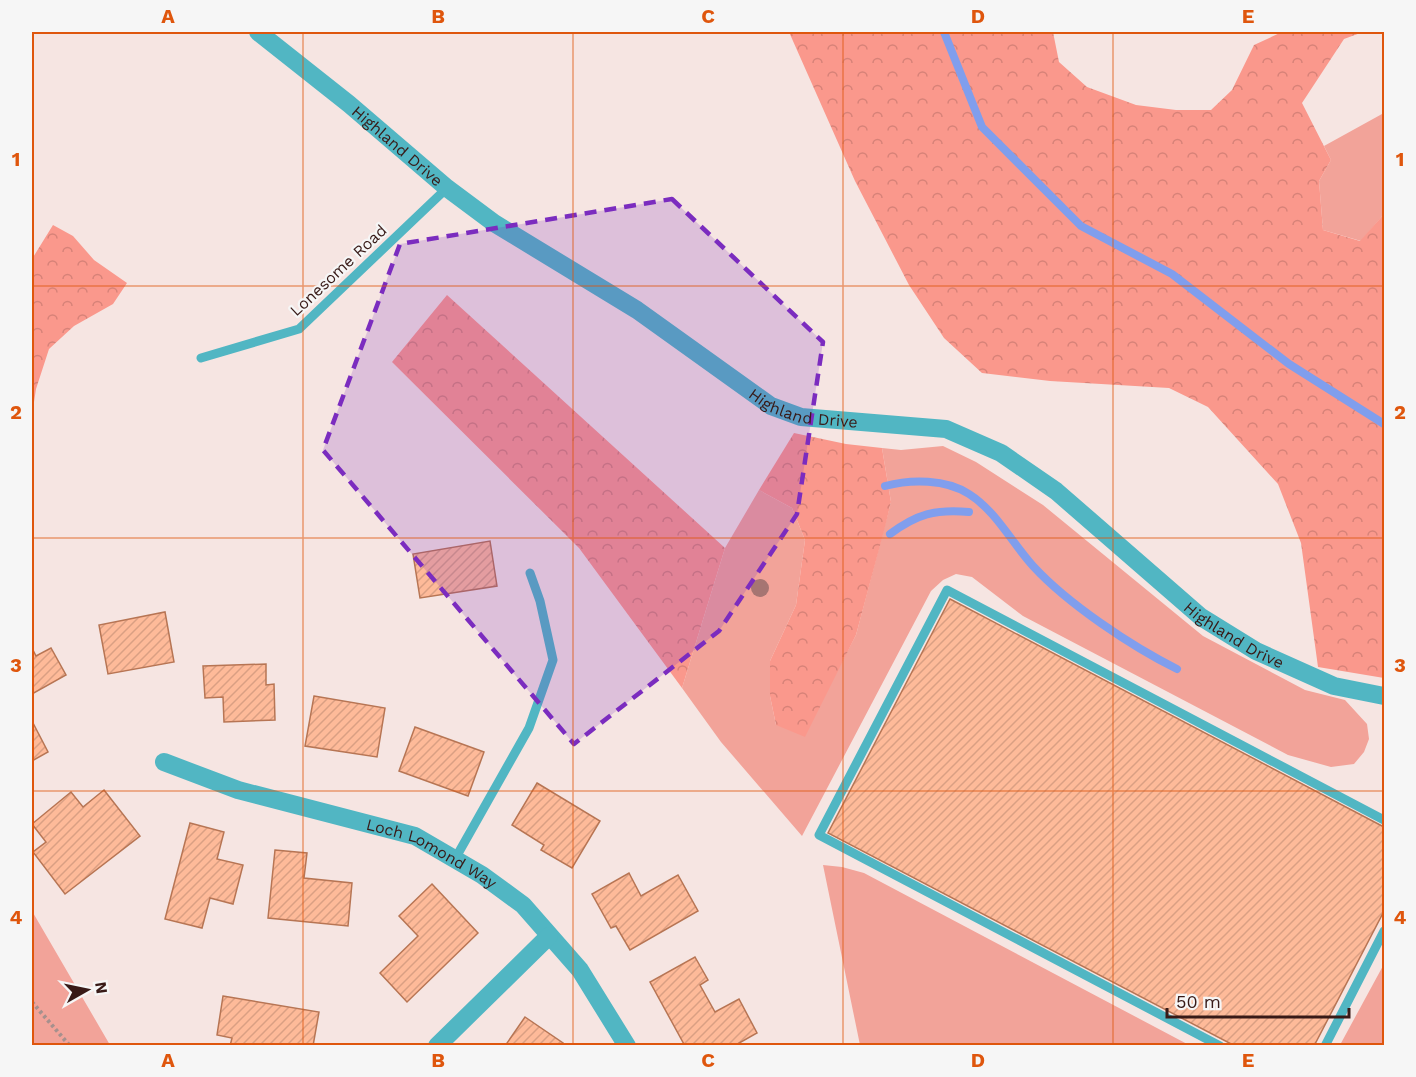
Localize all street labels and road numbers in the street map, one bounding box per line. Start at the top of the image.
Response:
street label: Highland Drive [348,102,447,190]
street label: Lonesome Road [286,221,391,320]
street label: Highland Drive [745,384,858,432]
street label: Highland Drive [1180,598,1287,672]
street label: Loch Lomond Way [364,815,501,893]

